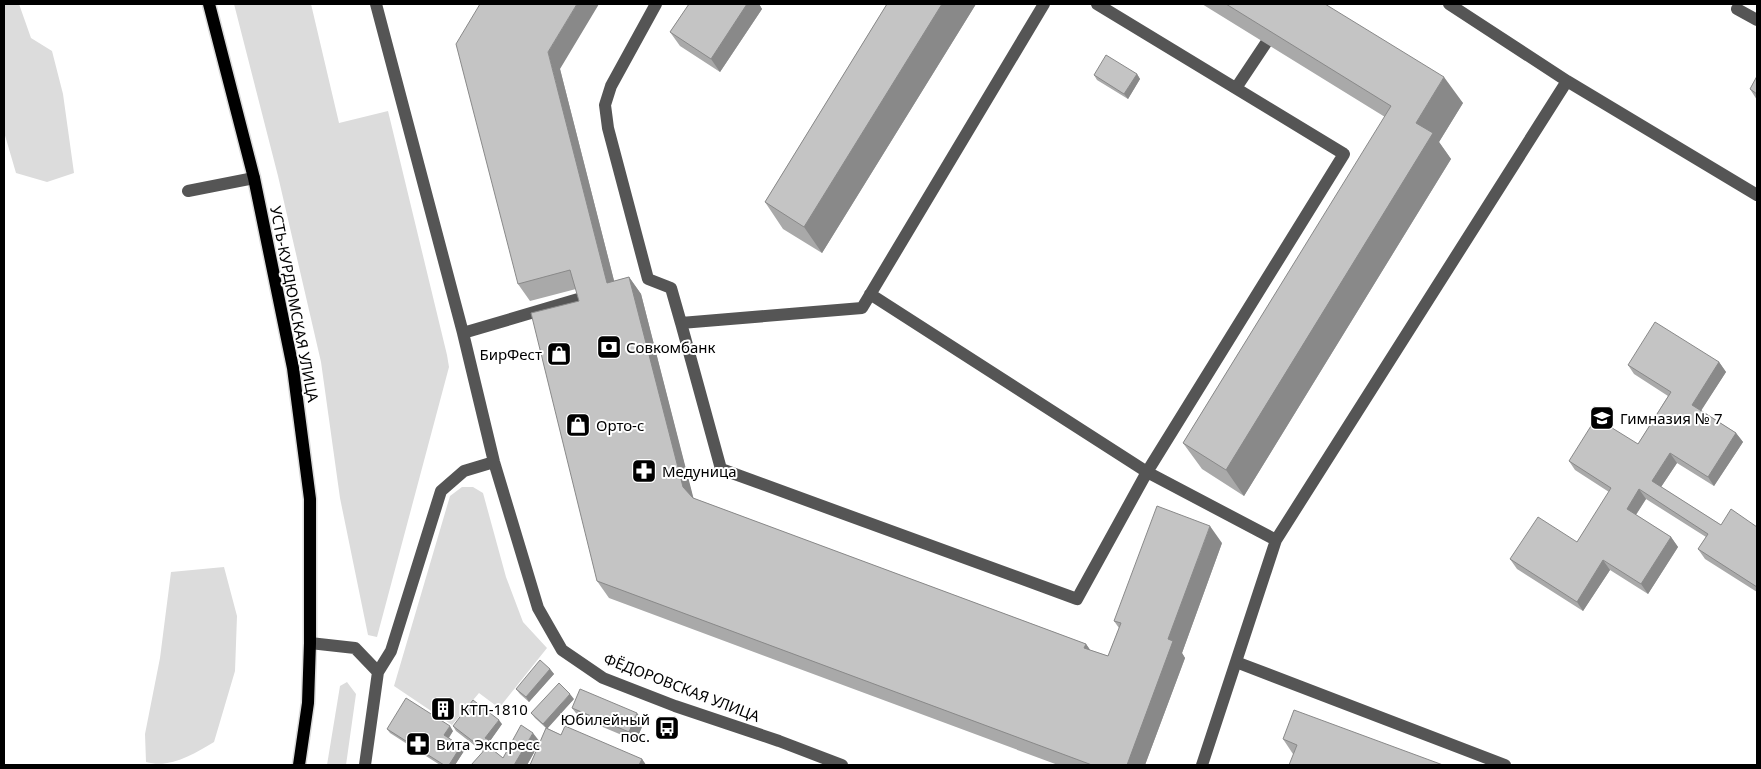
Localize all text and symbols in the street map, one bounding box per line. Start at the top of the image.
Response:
street label: УСТЬ-КУРДЮМСКАЯ УЛИЦА [266,204,324,404]
bank icon: Совкомбанк [596,334,622,360]
place label: Совкомбанк [626,337,716,357]
shop icon: БирФест [546,341,572,367]
place label: БирФест [479,344,542,364]
school or university icon: Гимназия № 7 [1589,405,1615,431]
place label: Гимназия № 7 [1620,408,1723,428]
shop icon: Орто-с [565,412,591,438]
place label: Орто-с [596,415,644,435]
pharmacy icon: Медуница [631,458,657,484]
place label: Медуница [662,461,737,481]
street label: ФЁДОРОВСКАЯ УЛИЦА [601,648,763,726]
building icon: КТП-1810 [430,696,456,722]
place label: КТП-1810 [460,699,528,719]
place label: Юбилейный пос. [560,709,650,746]
bus stop icon: Юбилейный пос. [654,715,680,741]
pharmacy icon: Вита Экспресс [405,731,431,757]
place label: Вита Экспресс [436,734,540,754]

